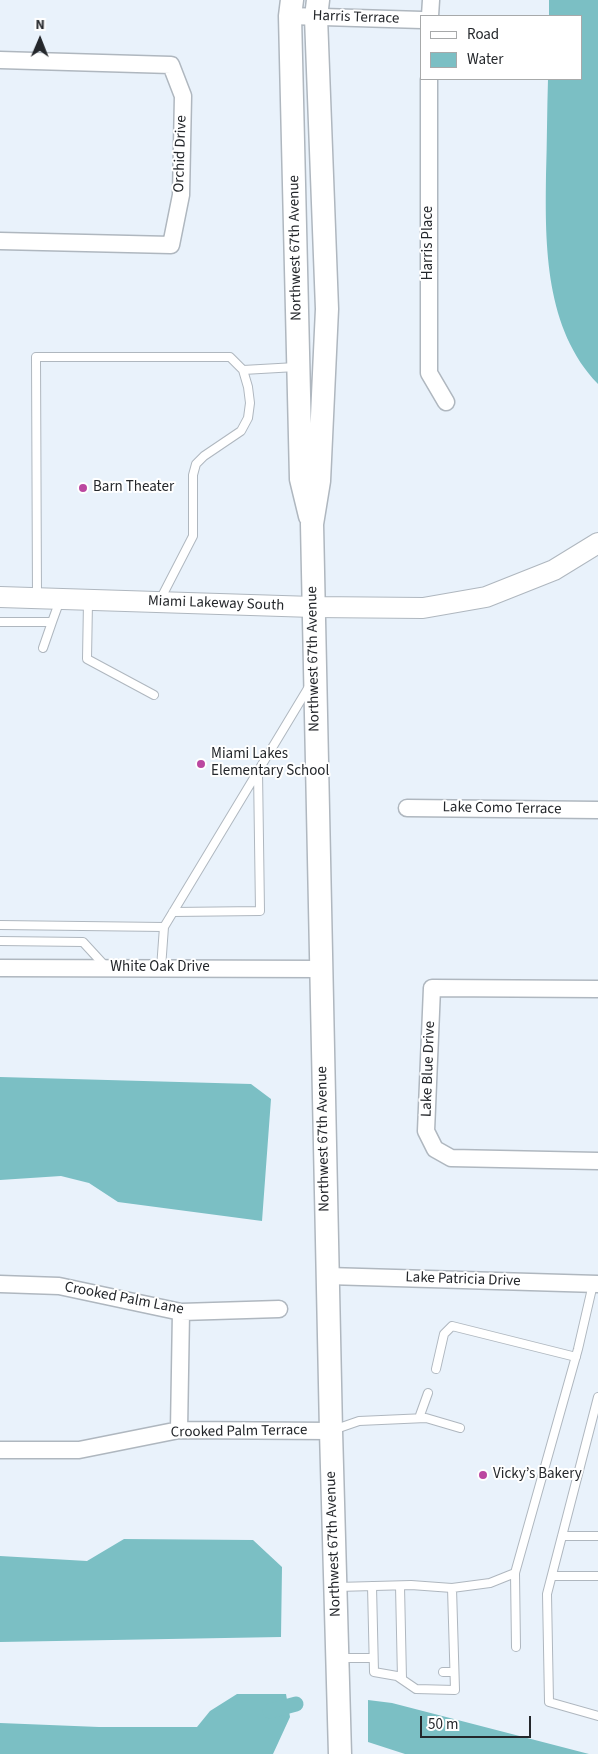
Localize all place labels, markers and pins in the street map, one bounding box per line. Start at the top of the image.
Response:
place label: Barn Theater [93,479,174,497]
marker: Barn Theater [77,482,89,494]
place label: Miami Lakes Elementary School [211,746,329,781]
marker: Miami Lakes Elementary School [195,758,207,770]
place label: Vicky’s Bakery [493,1466,582,1484]
marker: Vicky’s Bakery [477,1469,489,1481]

